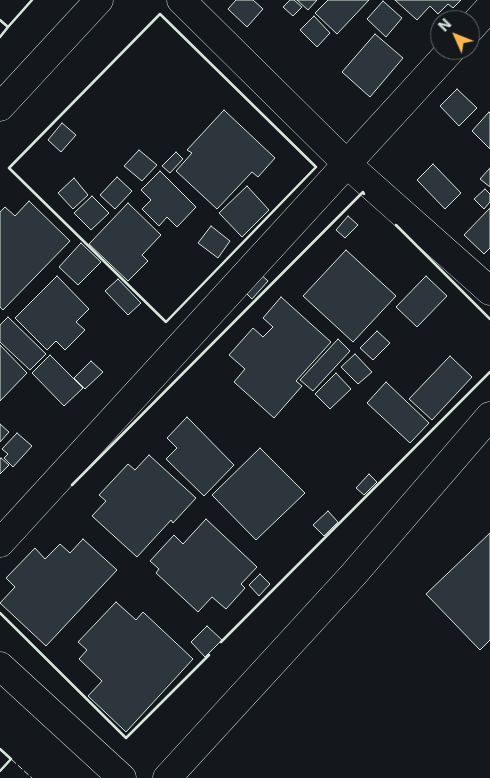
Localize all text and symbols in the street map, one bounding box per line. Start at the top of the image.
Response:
north arrow [430,10,480,60]
text: N [435,15,454,35]

